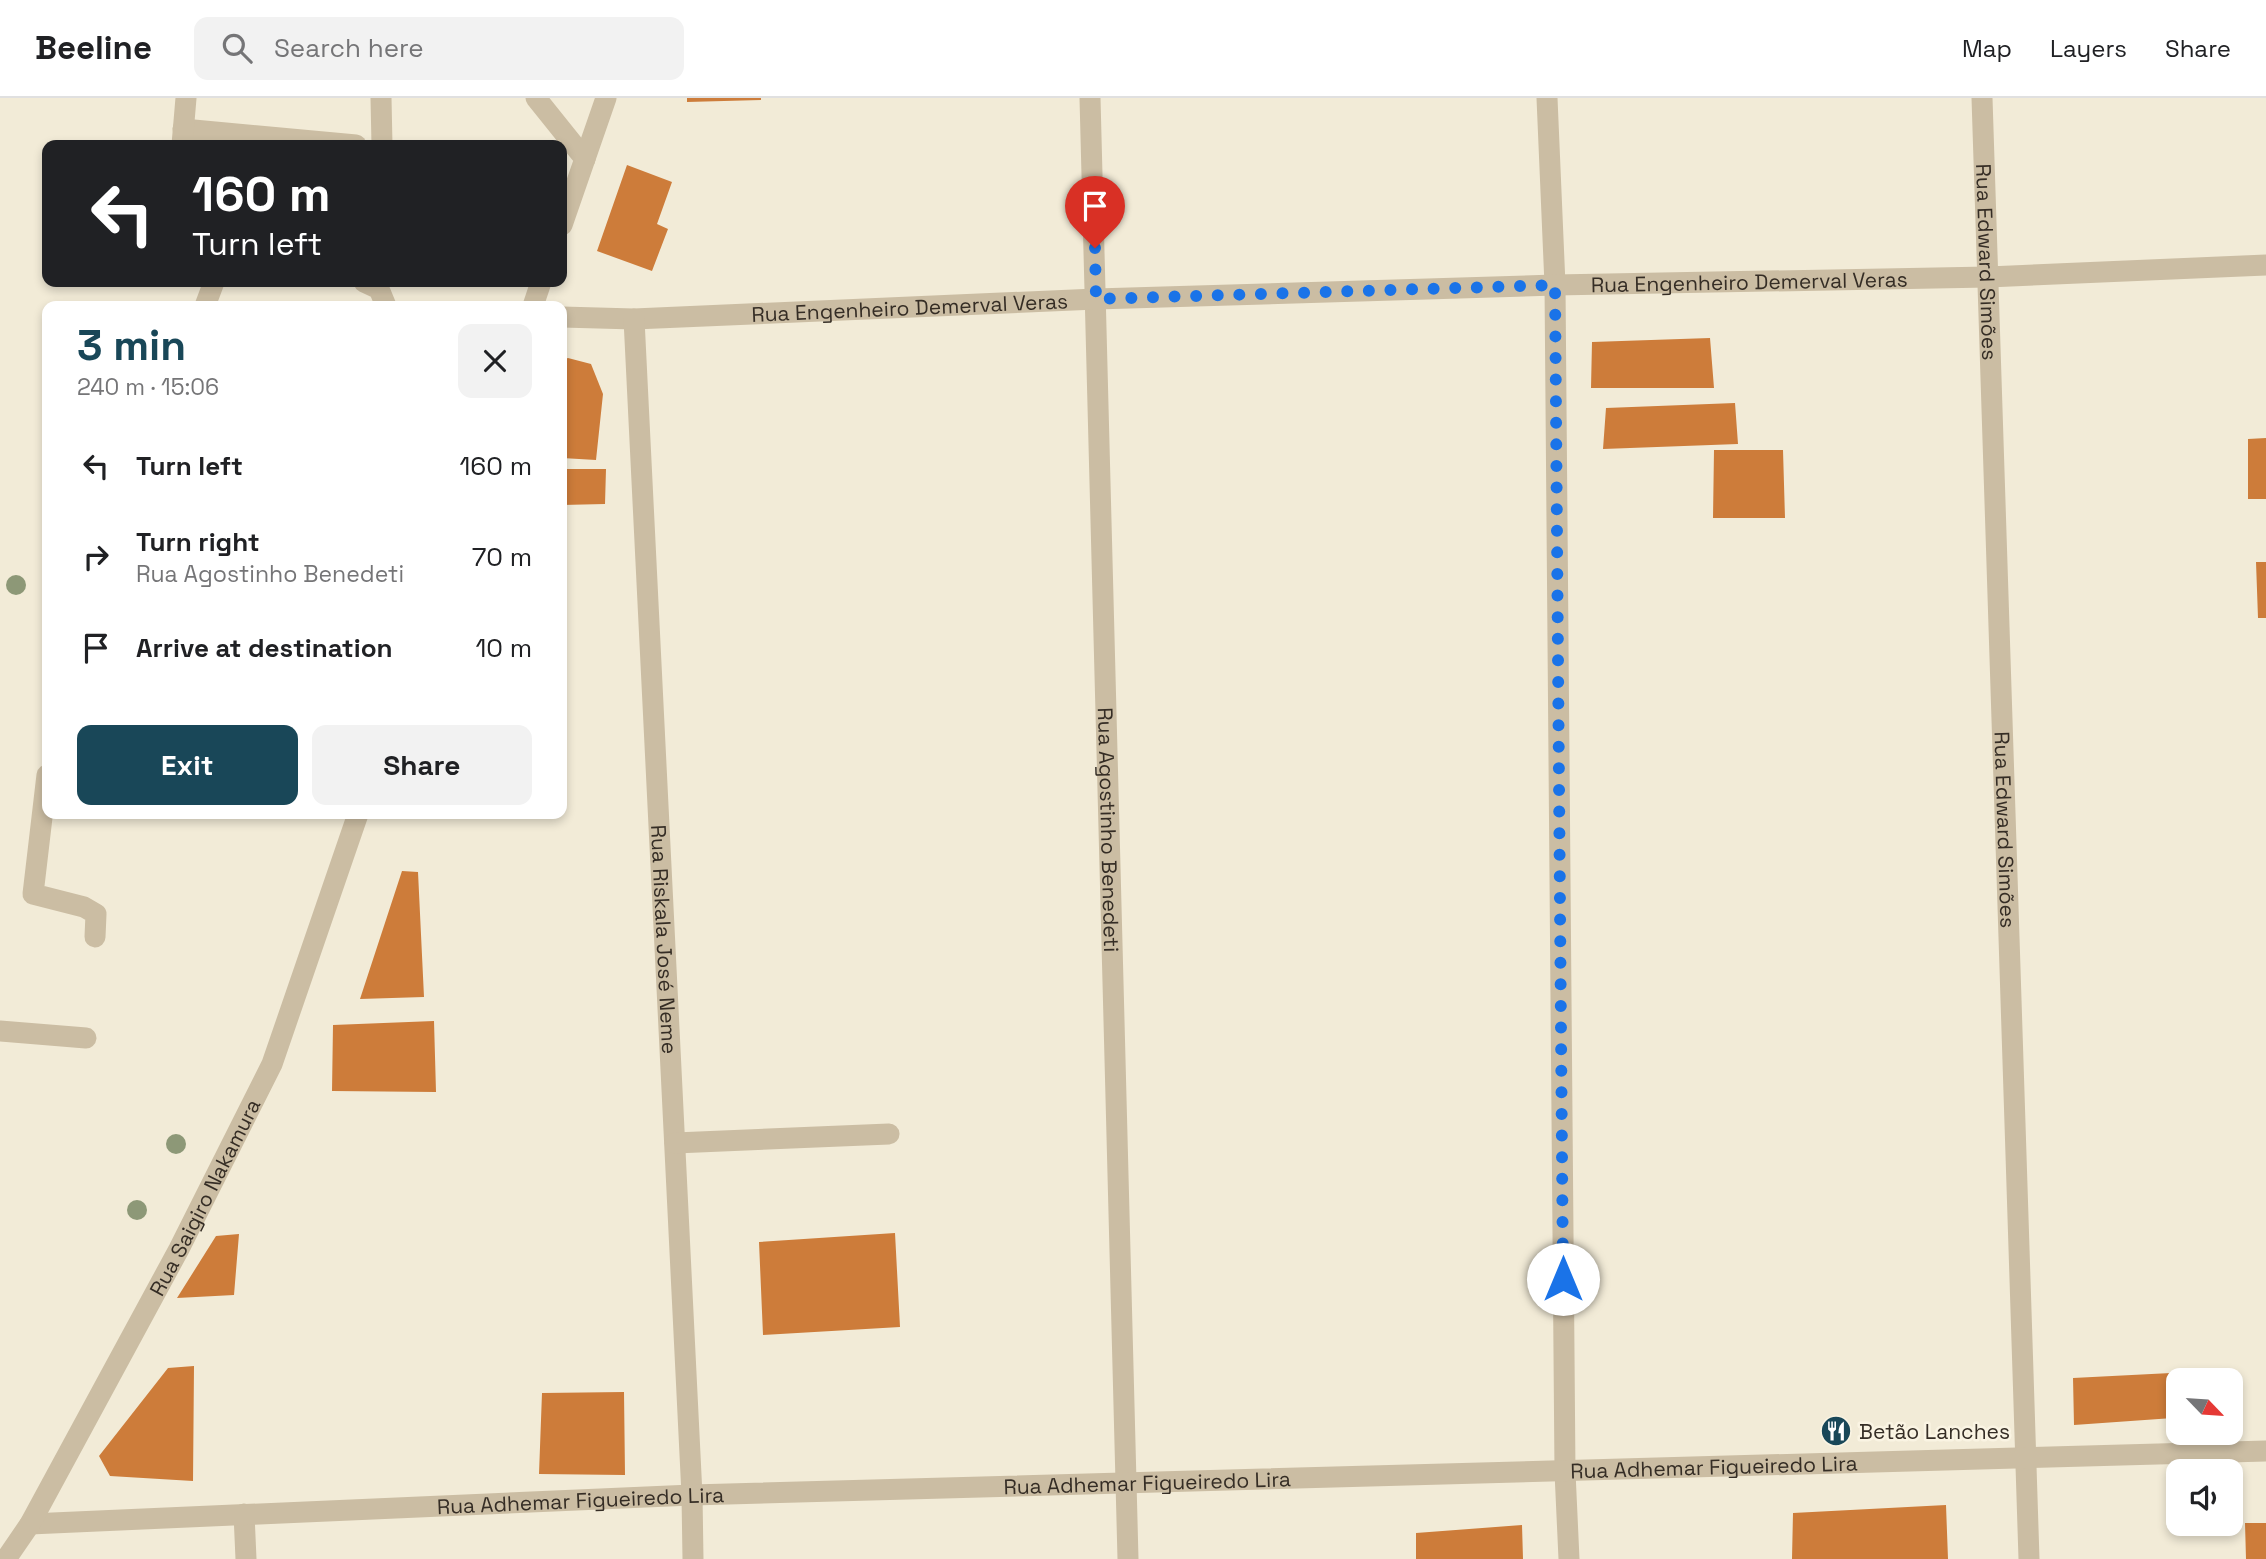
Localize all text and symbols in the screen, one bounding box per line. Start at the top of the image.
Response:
search box [194,17,684,80]
text: Beeline [35,27,152,69]
icon: search [218,29,256,67]
text: Search here [274,31,424,65]
text: Map [1962,33,2012,64]
text: Layers [2050,33,2127,64]
text: Share [2165,33,2231,64]
text: 160 m [192,163,330,225]
street label: Rua Edward Simões [1971,163,2004,361]
icon: left [77,168,168,259]
pin [1065,176,1125,248]
icon: arrive [1076,187,1114,225]
text: Turn left [192,224,322,264]
street label: Rua Engenheiro Demerval Veras [1591,265,1908,298]
street label: Rua Engenheiro Demerval Veras [751,287,1069,327]
text: 3 min [77,319,186,372]
button: close [458,324,532,398]
text: 240 m · 15:06 [77,372,219,402]
icon: left [77,447,115,485]
text: Turn left [136,449,243,483]
text: 160 m [460,449,532,483]
text: Turn right [136,525,260,559]
icon: right [77,538,115,576]
text: 70 m [472,540,532,574]
text: Rua Agostinho Benedeti [136,559,404,589]
icon: arrive [77,629,115,667]
text: Arrive at destination [136,631,393,665]
text: 10 m [475,631,532,665]
street label: Rua Agostinho Benedeti [1092,707,1126,952]
button: Exit [77,725,298,805]
button: Share [312,725,532,805]
street label: Rua Edward Simões [1989,731,2022,928]
street label: Rua Riskala José Neme [645,824,684,1055]
street label: Rua Saigiro Nakamura [143,1094,266,1300]
position arrow [1526,1242,1600,1316]
north arrow [2166,1368,2244,1446]
map controls [2166,1368,2243,1536]
restaurant icon: Betão Lanches [1819,1414,1853,1448]
place label: Betão Lanches [1859,1418,2010,1445]
street label: Rua Adhemar Figueiredo Lira [1570,1449,1858,1484]
button: sound [2166,1459,2243,1536]
street label: Rua Adhemar Figueiredo Lira [1003,1465,1291,1500]
street label: Rua Adhemar Figueiredo Lira [436,1481,724,1520]

